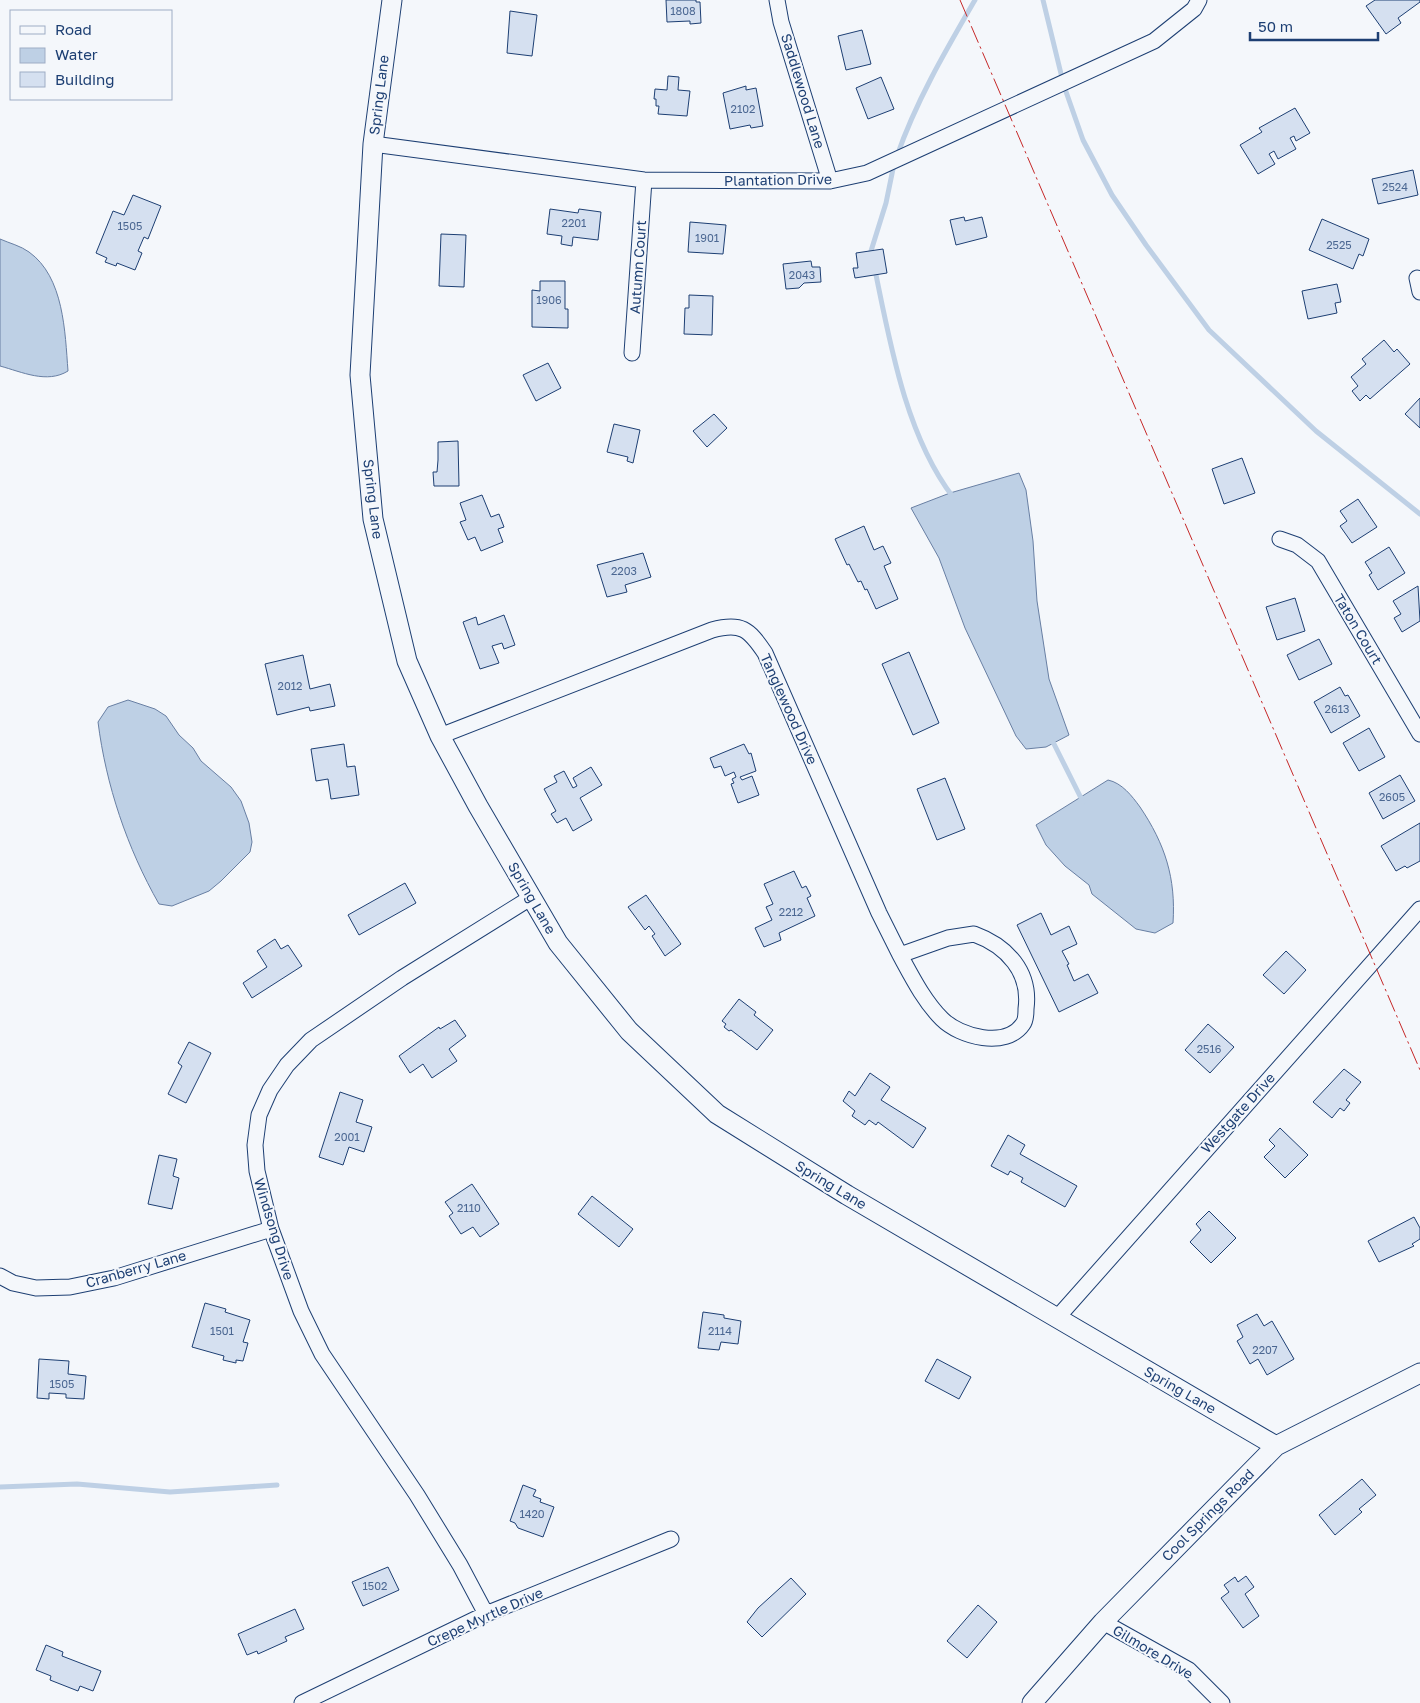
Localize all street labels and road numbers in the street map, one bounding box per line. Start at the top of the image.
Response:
street label: Saddlewood Lane [778,31,829,150]
street label: Spring Lane [365,54,392,136]
street label: Plantation Drive [724,170,832,189]
street label: Autumn Court [626,220,649,314]
street label: Spring Lane [360,458,387,540]
street label: Taton Court [1331,590,1386,667]
street label: Tanglewood Drive [757,651,822,767]
street label: Spring Lane [505,859,560,937]
street label: Westgate Drive [1197,1069,1278,1156]
street label: Spring Lane [792,1157,870,1213]
street label: Windsong Drive [251,1176,298,1282]
street label: Cranberry Lane [84,1246,188,1291]
street label: Spring Lane [1141,1362,1219,1417]
street label: Cool Springs Road [1158,1465,1257,1564]
street label: Crepe Myrtle Drive [424,1583,545,1650]
street label: Gilmore Drive [1110,1621,1196,1682]

